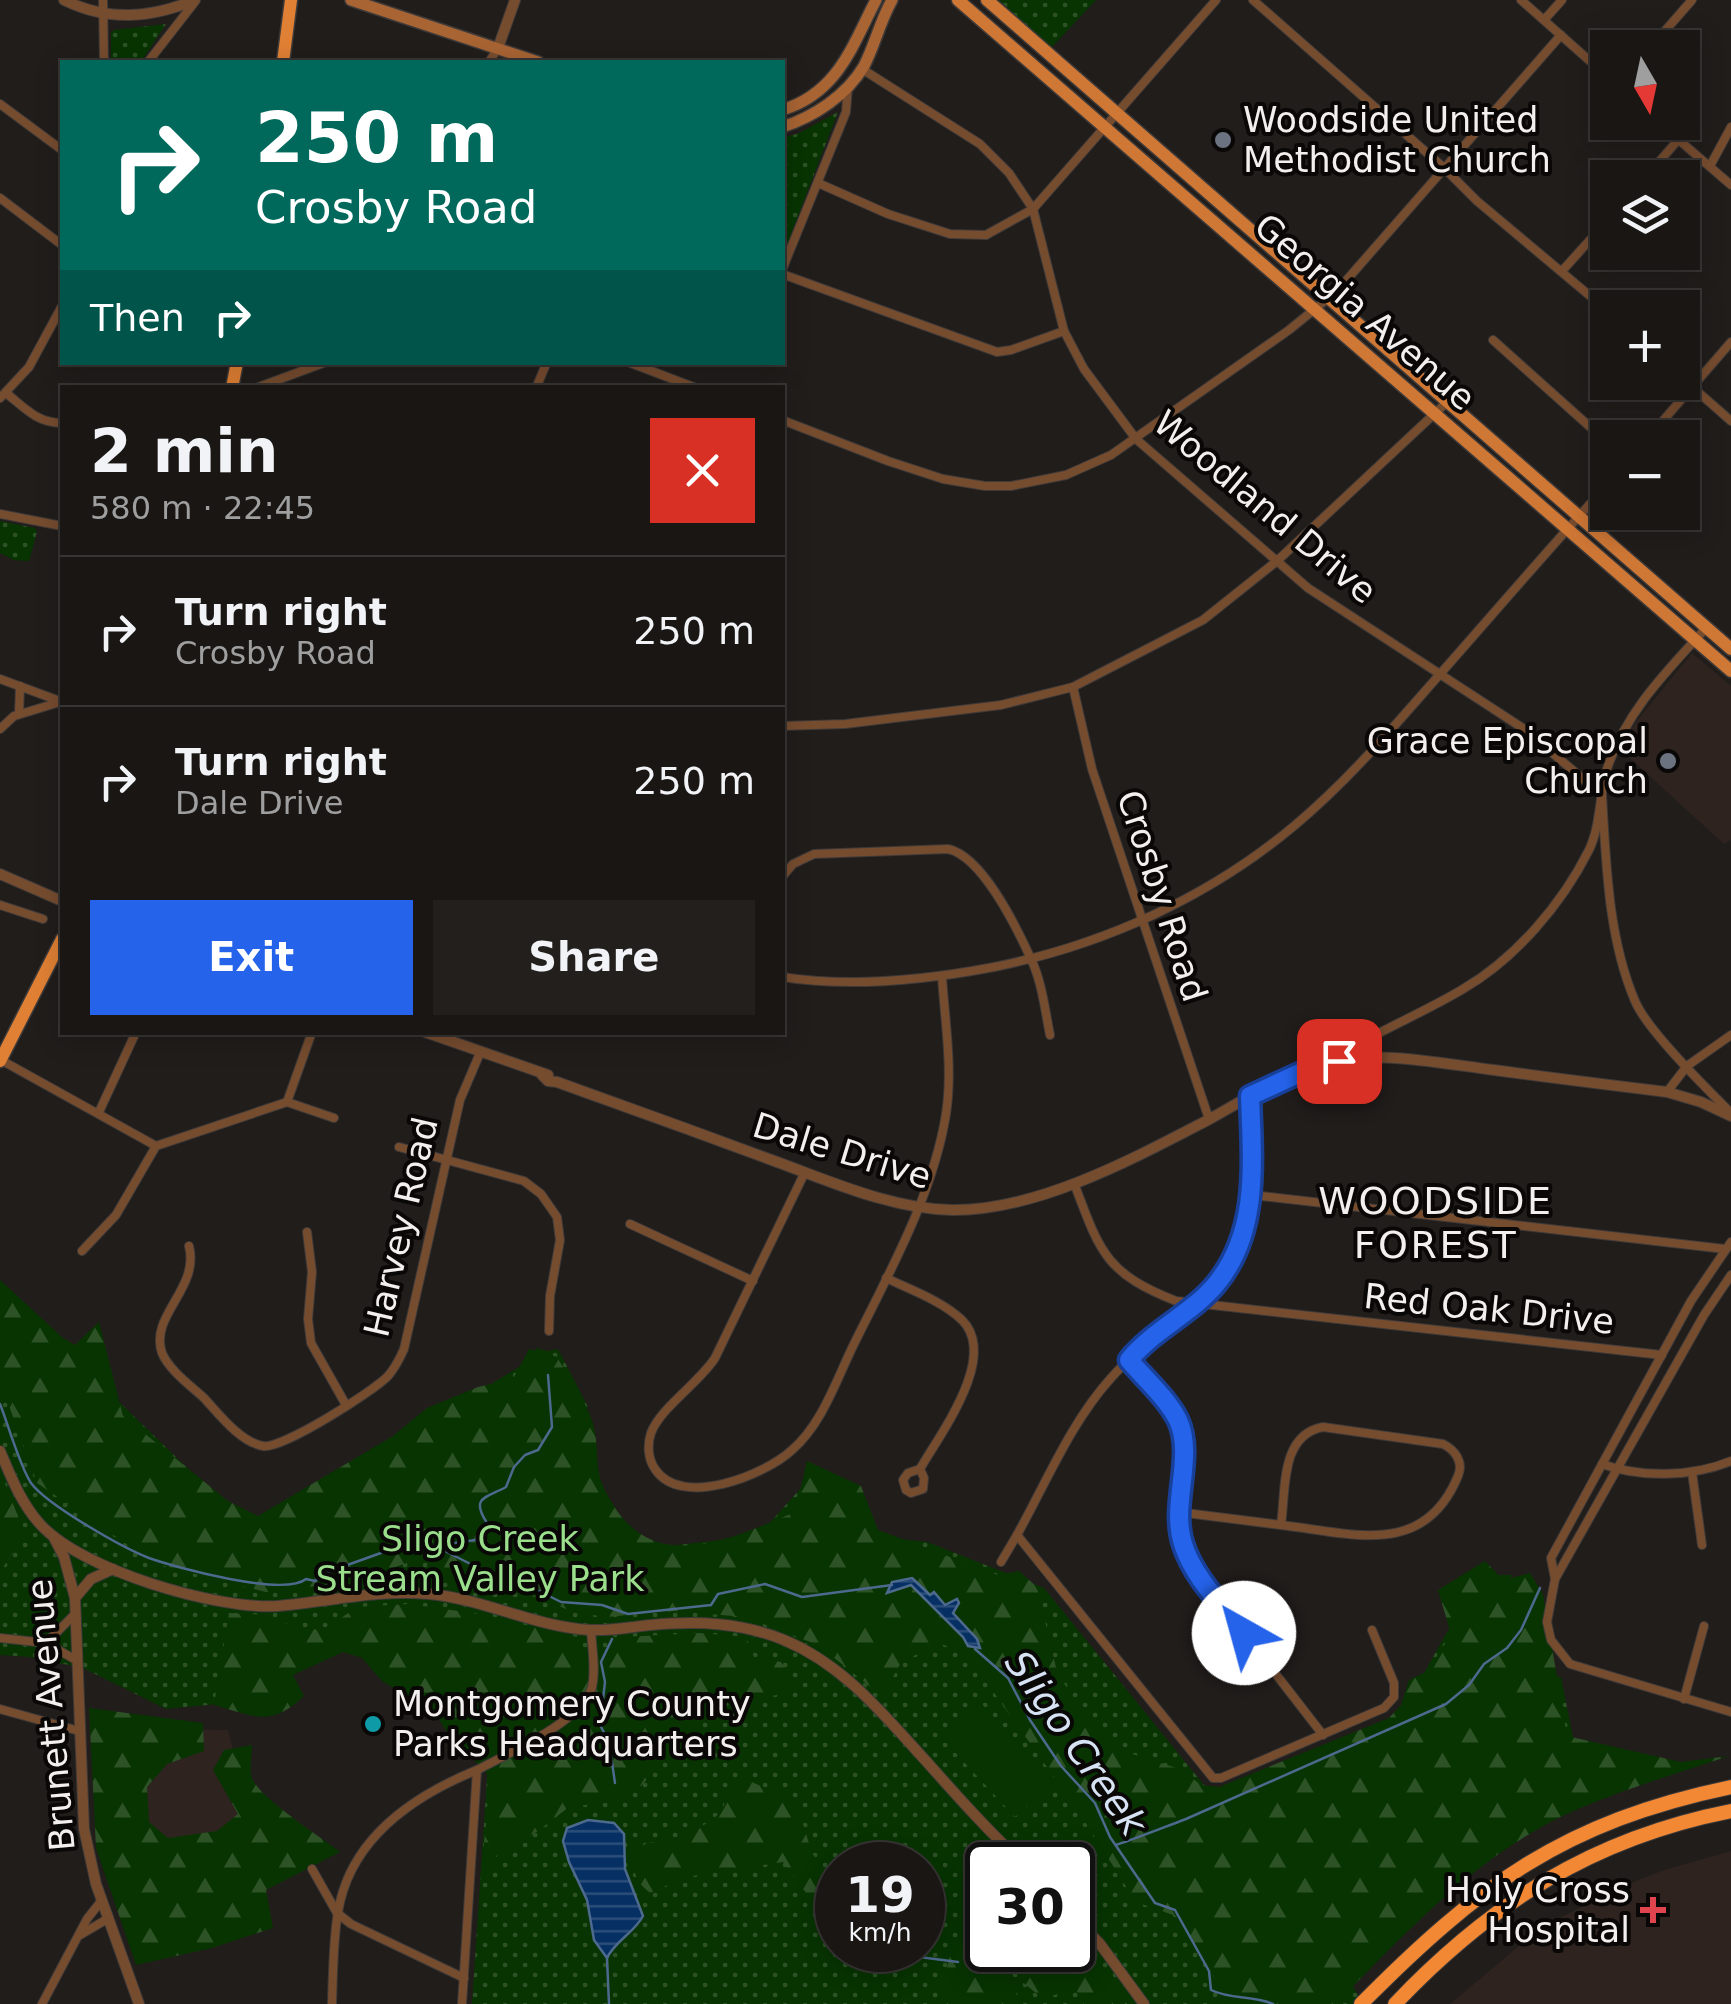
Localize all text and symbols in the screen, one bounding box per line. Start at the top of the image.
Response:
north arrow [1590,30,1700,140]
map controls [1590,30,1700,530]
text: 250 m [255,97,498,179]
icon: right [90,100,220,230]
place label: Woodside United Methodist Church [1243,100,1551,180]
marker: Woodside United Methodist Church [1212,129,1234,151]
button: layers [1590,160,1700,270]
text: Crosby Road [255,181,537,234]
street label: Georgia Avenue [1247,206,1483,418]
icon: right [205,290,260,345]
button: + [1590,290,1700,400]
text: Then [90,296,185,340]
street label: Woodland Drive [1146,402,1384,612]
text: 2 min [90,416,278,486]
button: close [650,418,755,523]
button: − [1590,420,1700,530]
text: 580 m · 22:45 [90,489,315,527]
text: Turn right [175,590,387,634]
icon: right [90,604,145,659]
text: 250 m [633,609,755,653]
text: Crosby Road [175,634,376,672]
place label: Grace Episcopal Church [1367,721,1648,801]
text: Turn right [175,740,387,784]
marker: Grace Episcopal Church [1657,750,1679,772]
icon: right [90,754,145,809]
text: 250 m [633,759,755,803]
text: Dale Drive [175,784,343,822]
street label: Crosby Road [1109,785,1215,1007]
button: Exit [90,900,413,1015]
button: Share [433,900,755,1015]
pin [1297,1019,1382,1104]
icon: arrive [1312,1034,1367,1089]
street label: Dale Drive [748,1105,936,1197]
street label: Harvey Road [356,1113,446,1341]
district label: WOODSIDE FOREST [1318,1179,1554,1267]
street label: Red Oak Drive [1362,1276,1616,1342]
park label: Sligo Creek Stream Valley Park [316,1519,645,1599]
street label: Brunett Avenue [19,1577,83,1853]
position arrow [1192,1581,1296,1685]
water label: Sligo Creek [996,1642,1157,1846]
place label: Montgomery County Parks Headquarters [393,1684,751,1764]
marker: Montgomery County Parks Headquarters [362,1713,384,1735]
speed limit sign: 30 [965,1842,1095,1972]
text: 19 [845,1866,915,1924]
place label: Holy Cross Hospital [1445,1870,1630,1950]
marker: Holy Cross Hospital [1640,1897,1666,1923]
text: km/h [848,1918,912,1947]

